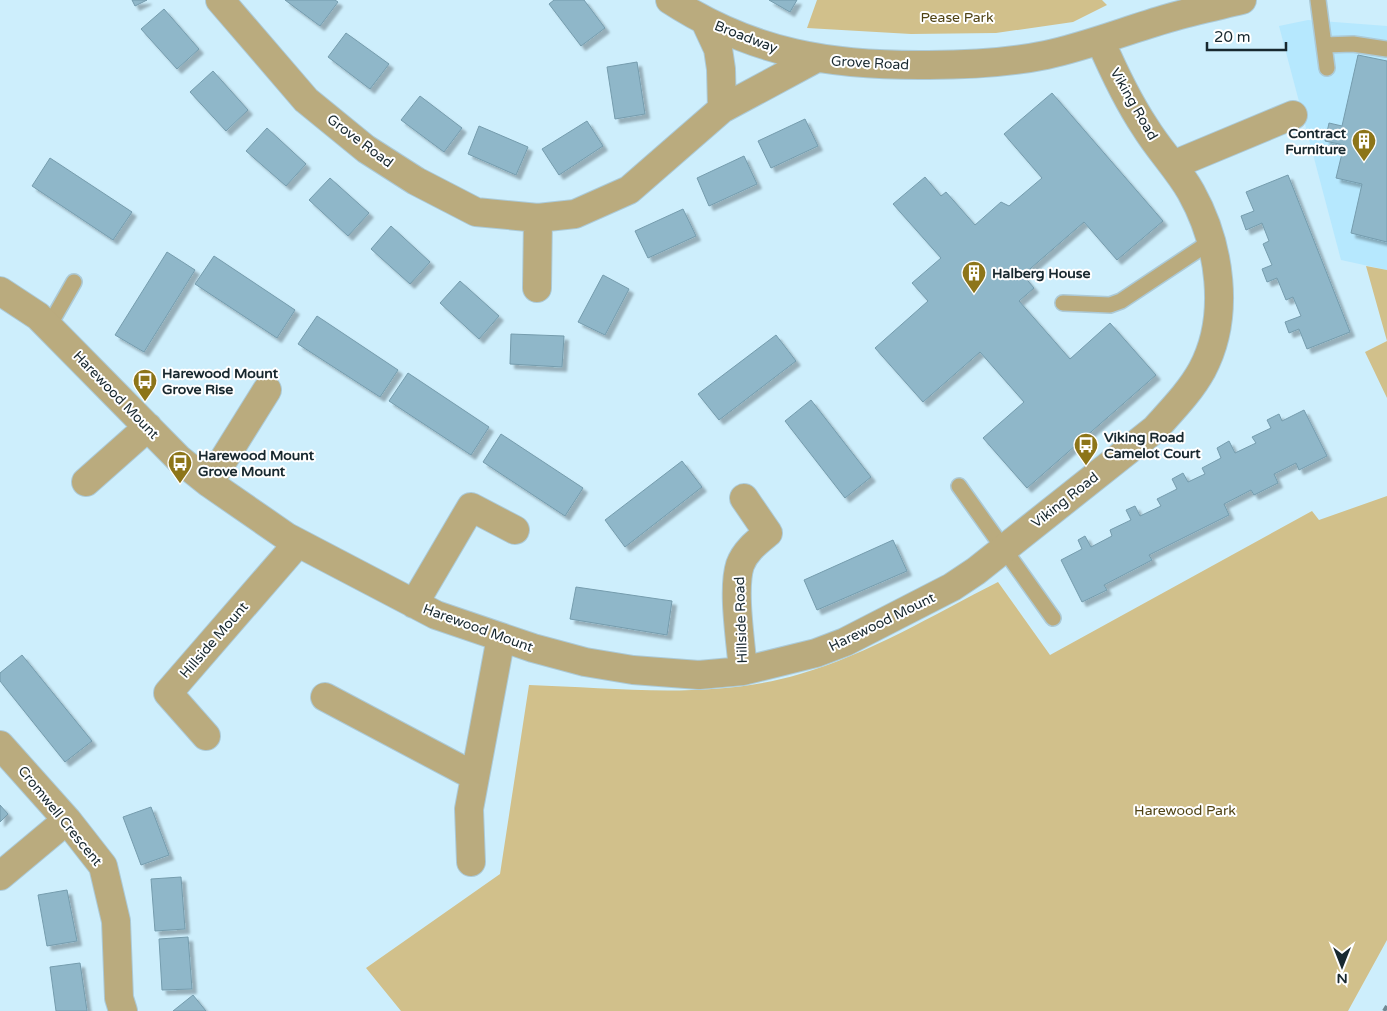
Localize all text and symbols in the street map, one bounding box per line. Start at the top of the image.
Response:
park label: Pease Park [920,9,994,26]
street label: Broadway [712,17,780,57]
scale bar [1207,20,1286,52]
text: 20 m [1214,28,1251,46]
street label: Grove Road [830,52,910,74]
street label: Viking Road [1107,65,1161,143]
street label: Grove Road [324,111,396,171]
place label: Contract Furniture [1285,125,1347,158]
building icon: Contract Furniture [1351,128,1377,162]
building icon: Halberg House [961,260,987,294]
place label: Halberg House [992,265,1090,282]
street label: Harewood Mount [70,347,163,443]
place label: Harewood Mount Grove Rise [162,365,279,398]
bus stop icon: Harewood Mount Grove Rise [132,368,158,402]
place label: Viking Road Camelot Court [1104,429,1201,462]
bus stop icon: Viking Road Camelot Court [1073,432,1099,466]
place label: Harewood Mount Grove Mount [198,447,315,480]
bus stop icon: Harewood Mount Grove Mount [167,450,193,484]
street label: Viking Road [1028,469,1102,531]
street label: Hillside Road [731,576,751,664]
street label: Harewood Mount [826,589,938,655]
street label: Hillside Mount [176,598,252,682]
street label: Harewood Mount [421,600,536,656]
street label: Cromwell Crescent [14,762,106,870]
park label: Harewood Park [1134,802,1236,819]
north arrow [1317,941,1367,991]
text: N [1336,970,1348,987]

